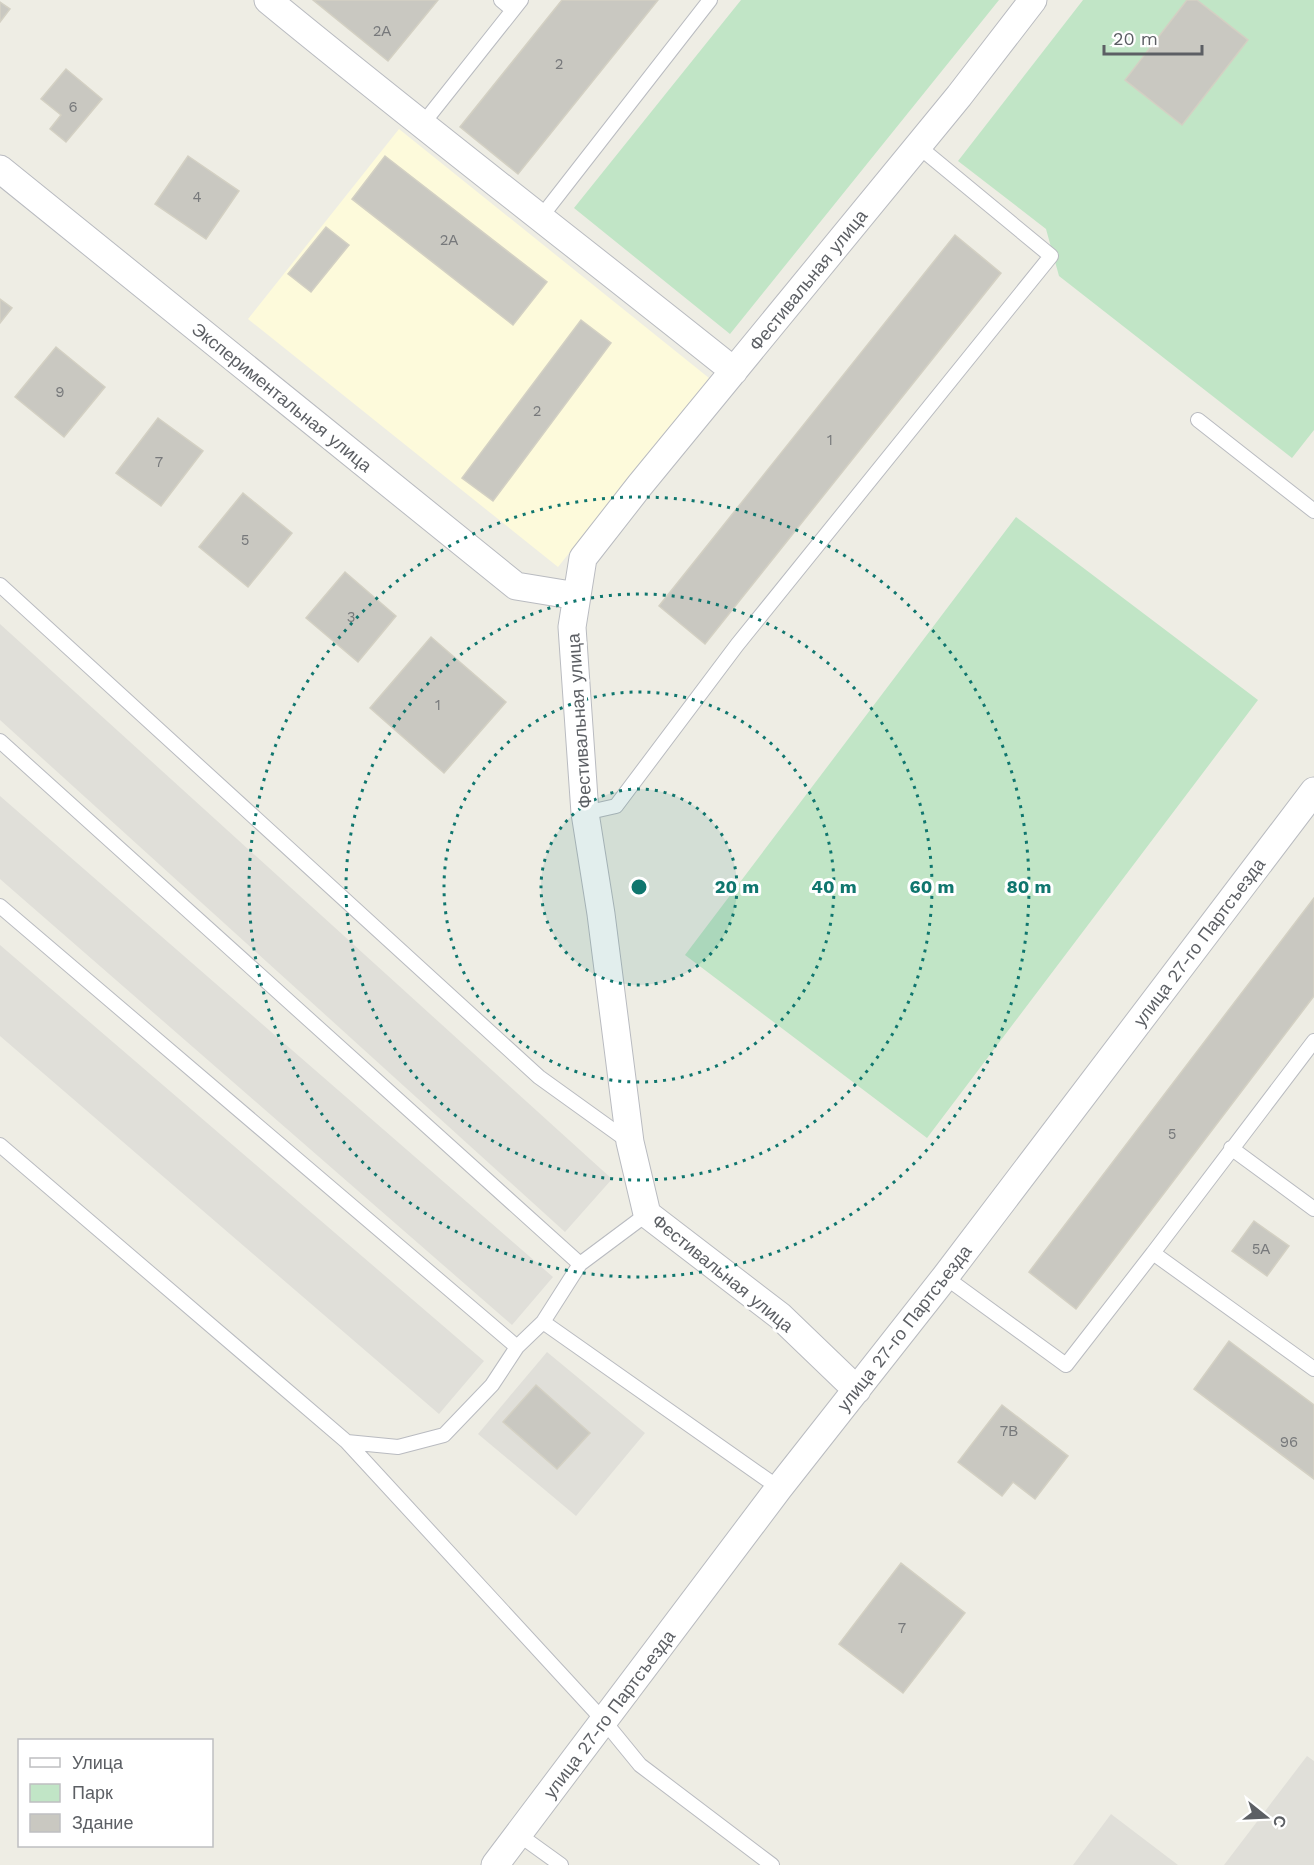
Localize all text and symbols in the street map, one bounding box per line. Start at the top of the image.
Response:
scale bar [1104,18,1202,56]
house number: 2А [373,22,391,40]
text: 20 m [1113,28,1158,49]
house number: 2 [555,55,563,73]
house number: 6 [68,98,78,116]
house number: 4 [192,188,202,206]
street label: Фестивальная улица [745,204,872,355]
house number: 2А [440,231,458,249]
street label: Экспериментальная улица [188,318,377,477]
house number: 9 [55,383,65,401]
house number: 2 [533,402,541,420]
house number: 1 [827,431,833,449]
house number: 7 [155,453,163,471]
house number: 5 [241,531,249,549]
house number: 3 [347,608,355,626]
street label: Фестивальная улица [562,632,596,809]
house number: 1 [435,696,441,714]
street label: улица 27-го Партсъезда [1129,853,1270,1030]
text: 20 m [715,876,759,897]
text: 40 m [811,876,857,897]
text: 60 m [910,876,954,897]
text: 80 m [1007,876,1051,897]
centre of rings [629,877,649,897]
house number: 5 [1168,1125,1176,1143]
street label: Фестивальная улица [648,1210,799,1337]
street label: улица 27-го Партсъезда [833,1240,976,1415]
house number: 5А [1252,1240,1270,1258]
house number: 7В [1000,1422,1018,1440]
house number: 96 [1280,1433,1298,1451]
house number: 7 [898,1619,906,1637]
street label: улица 27-го Партсъезда [539,1625,680,1802]
legend [18,1739,213,1847]
text: Улица [72,1752,124,1773]
text: Парк [72,1782,113,1803]
north arrow [1236,1787,1296,1847]
text: Здание [72,1812,133,1833]
text: С [1269,1813,1291,1830]

